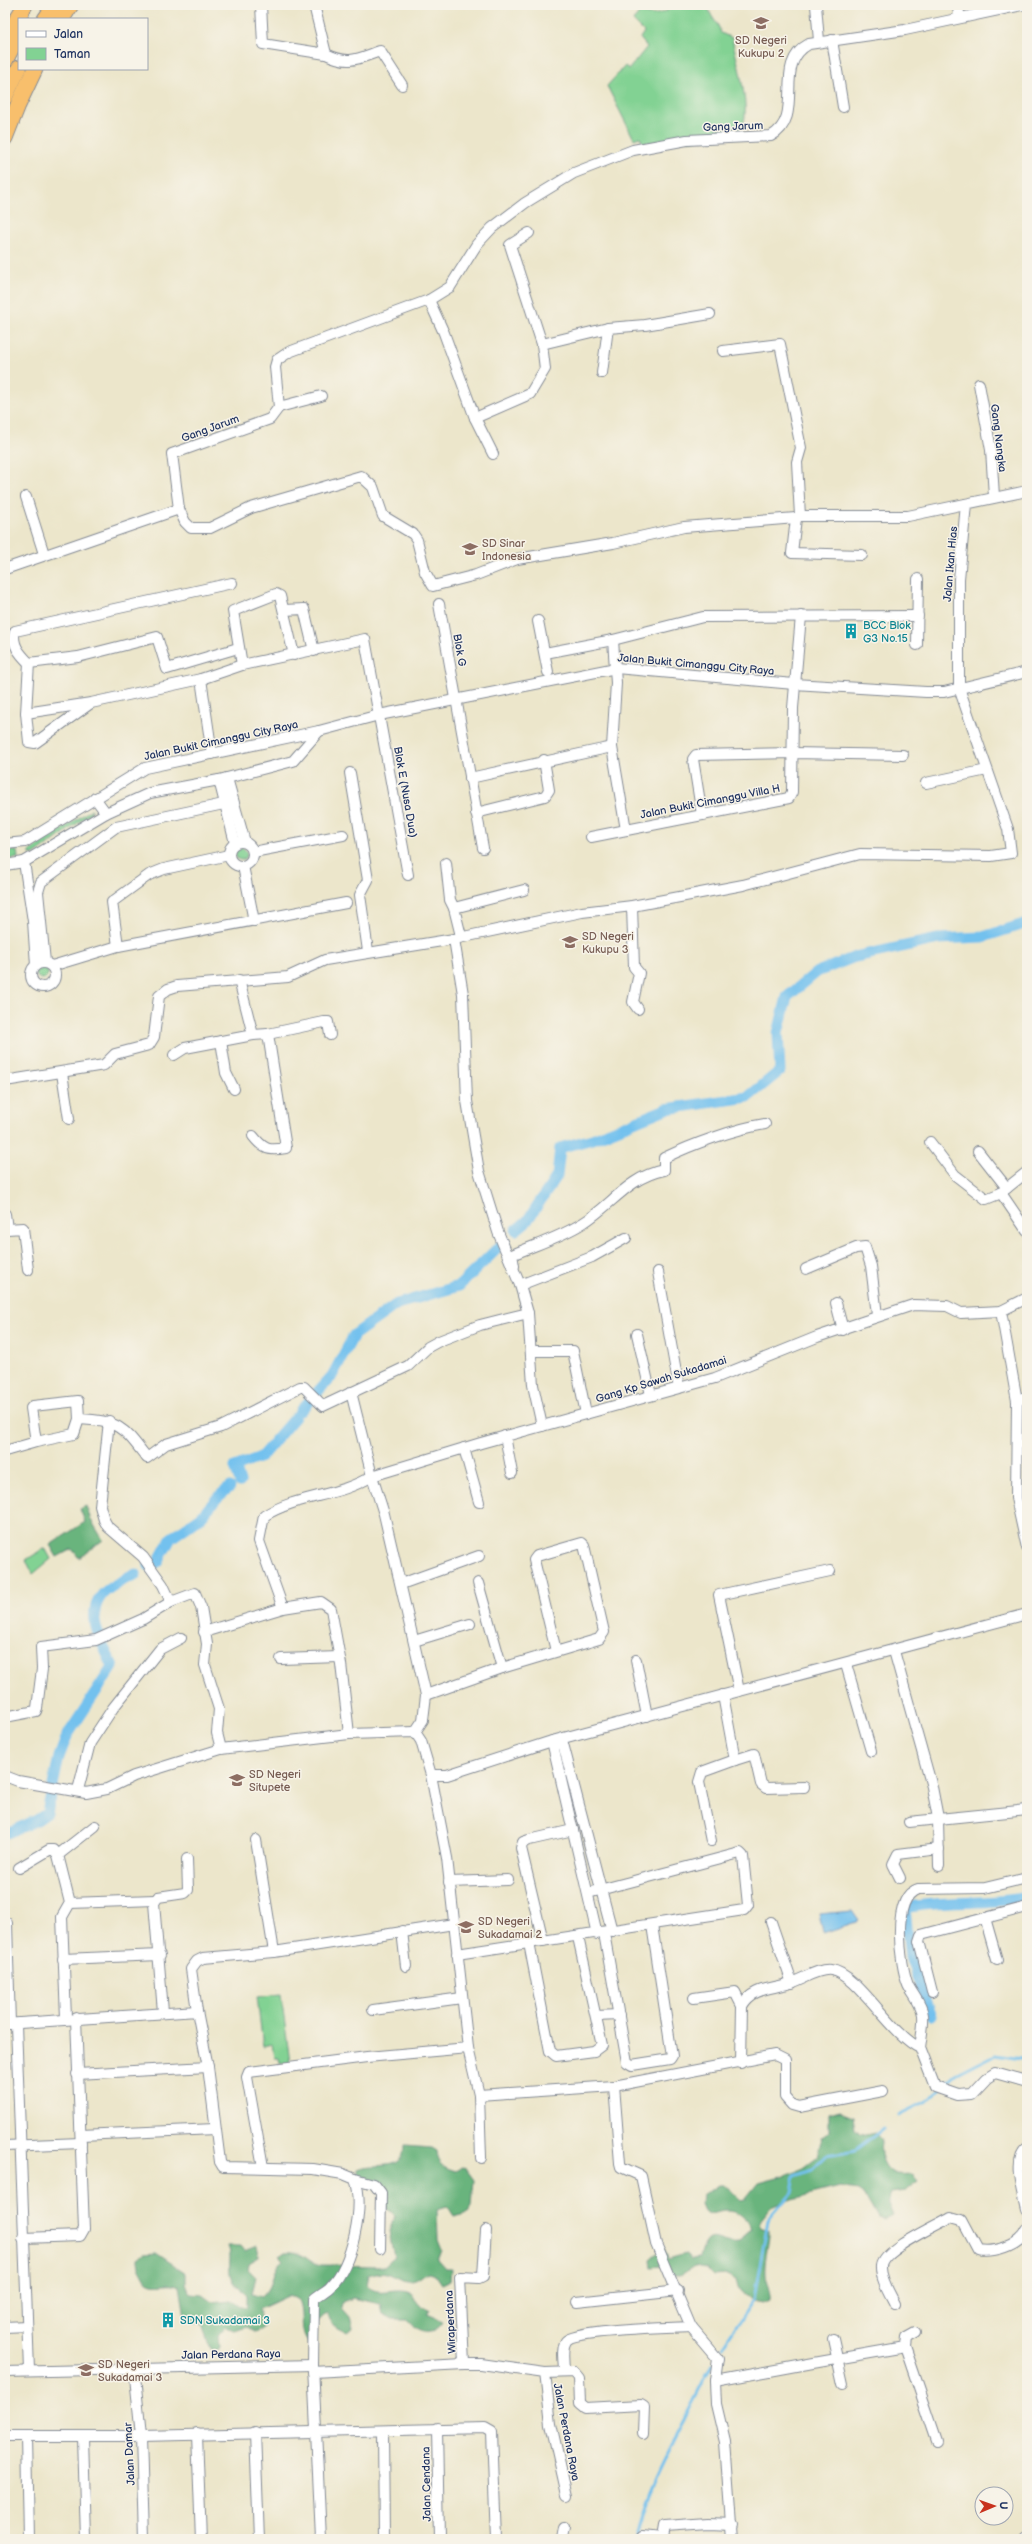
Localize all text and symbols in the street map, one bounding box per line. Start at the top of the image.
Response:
school or university icon: SD Negeri Kukupu 2 [752,14,770,32]
legend [18,18,148,70]
text: Jalan [54,27,83,42]
place label: SD Negeri Kukupu 2 [735,34,787,60]
text: Taman [54,47,90,62]
street label: Gang Jarum [703,119,763,134]
street label: Gang Nangka [988,403,1009,473]
street label: Gang Jarum [180,412,241,445]
street label: Jalan Ikan Hias [941,525,960,602]
place label: SD Sinar Indonesia [482,537,531,563]
school or university icon: SD Sinar Indonesia [461,540,479,558]
place label: BCC Blok G3 No.15 [863,619,911,645]
building icon: BCC Blok G3 No.15 [842,622,860,640]
street label: Blok G [450,633,469,667]
street label: Jalan Bukit Cimanggu City Raya [617,651,775,678]
street label: Jalan Bukit Cimanggu City Raya [143,718,299,763]
street label: Blok E (Nusa Dua) [391,746,420,839]
street label: Jalan Bukit Cimanggu Villa H [639,782,781,821]
place label: SD Negeri Kukupu 3 [582,930,634,956]
school or university icon: SD Negeri Kukupu 3 [561,933,579,951]
street label: Gang Kp Sawah Sukadamai [594,1353,728,1406]
place label: SD Negeri Situpete [249,1768,301,1794]
school or university icon: SD Negeri Situpete [228,1771,246,1789]
place label: SD Negeri Sukadamai 2 [478,1915,543,1941]
school or university icon: SD Negeri Sukadamai 2 [457,1918,475,1936]
street label: Wiraperdana [442,2290,459,2354]
building icon: SDN Sukadamai 3 [159,2311,177,2329]
place label: SDN Sukadamai 3 [180,2314,270,2327]
street label: Jalan Perdana Raya [181,2347,281,2362]
place label: SD Negeri Sukadamai 3 [98,2358,163,2384]
school or university icon: SD Negeri Sukadamai 3 [77,2361,95,2379]
street label: Jalan Perdana Raya [551,2382,582,2482]
street label: Jalan Damar [121,2421,138,2486]
street label: Jalan Cendana [419,2446,434,2522]
north arrow [974,2486,1014,2526]
text: U [997,2502,1010,2510]

